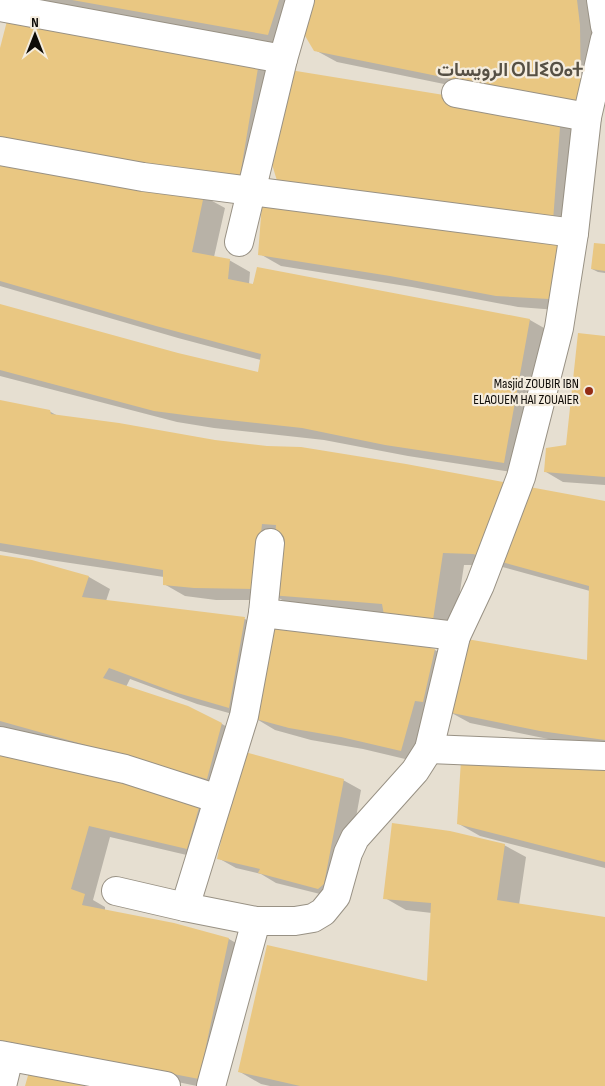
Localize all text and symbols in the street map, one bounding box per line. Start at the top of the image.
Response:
north arrow [10,10,60,60]
text: N [31,14,39,31]
district label: الرويسات ⵔⵡⵉⵙⴰⵜ [437,59,584,82]
place label: Masjid ZOUBIR IBN ELAOUEM HAI ZOUAIER [473,375,580,408]
marker: Masjid ZOUBIR IBN ELAOUEM HAI ZOUAIER [583,385,595,397]

